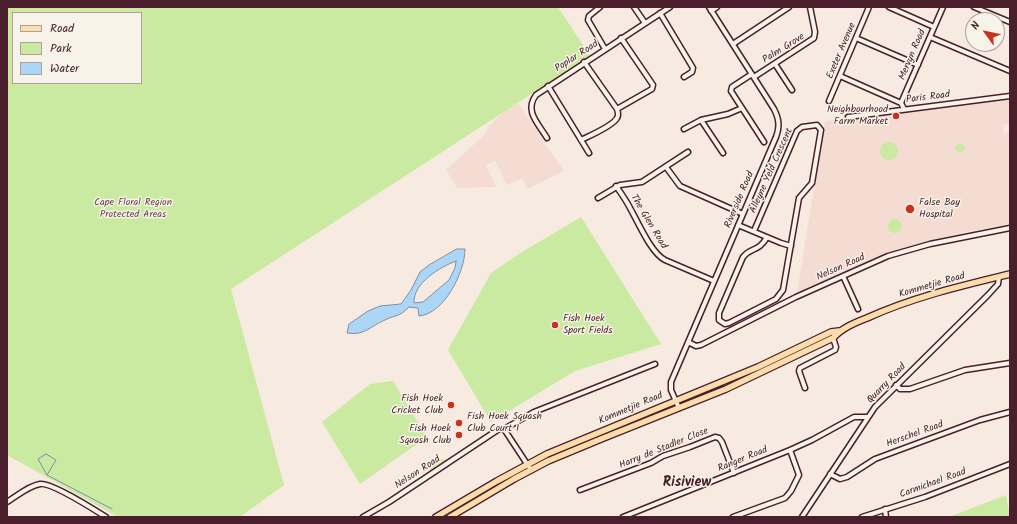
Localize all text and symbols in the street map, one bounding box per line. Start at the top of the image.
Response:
legend [12,12,142,84]
north arrow [965,12,1005,52]
text: N [966,18,985,34]
text: Road [50,19,74,38]
street label: Exeter Avenue [825,21,859,81]
street label: Mervyn Road [897,28,929,82]
street label: Palm Grove [761,31,807,67]
text: Park [50,39,72,58]
street label: Poplar Road [553,39,601,75]
text: Water [50,59,79,78]
street label: Paris Road [905,89,951,107]
place label: Neighbourhood Farm Market [827,104,888,128]
marker: Neighbourhood Farm Market [891,111,901,121]
street label: Alleyne Yeld Crescent [748,127,796,215]
street label: Riverside Road [723,170,757,230]
street label: The Glen Road [627,192,669,252]
park label: Cape Floral Region Protected Areas [94,197,172,220]
place label: False Bay Hospital [919,197,960,220]
marker: False Bay Hospital [904,203,916,215]
street label: Nelson Road [815,252,867,284]
street label: Kommetjie Road [898,271,966,301]
place label: Fish Hoek Sport Fields [563,313,613,336]
marker: Fish Hoek Sport Fields [550,320,560,330]
street label: Quarry Road [865,361,909,407]
street label: Kommetjie Road [597,390,665,428]
place label: Fish Hoek Cricket Club [391,393,443,416]
marker: Fish Hoek Cricket Club [446,400,456,410]
place label: Fish Hoek Squash Club Court 1 [467,411,542,434]
marker: Fish Hoek Squash Club Court 1 [454,418,464,428]
street label: Herschel Road [885,419,945,451]
place label: Fish Hoek Squash Club [399,423,451,446]
street label: Harry de Stadler Close [618,426,710,472]
marker: Fish Hoek Squash Club [454,430,464,440]
street label: Ranger Road [716,445,770,475]
street label: Nelson Road [393,454,443,492]
street label: Carmichael Road [898,466,968,502]
district label: Risiview [663,476,711,492]

